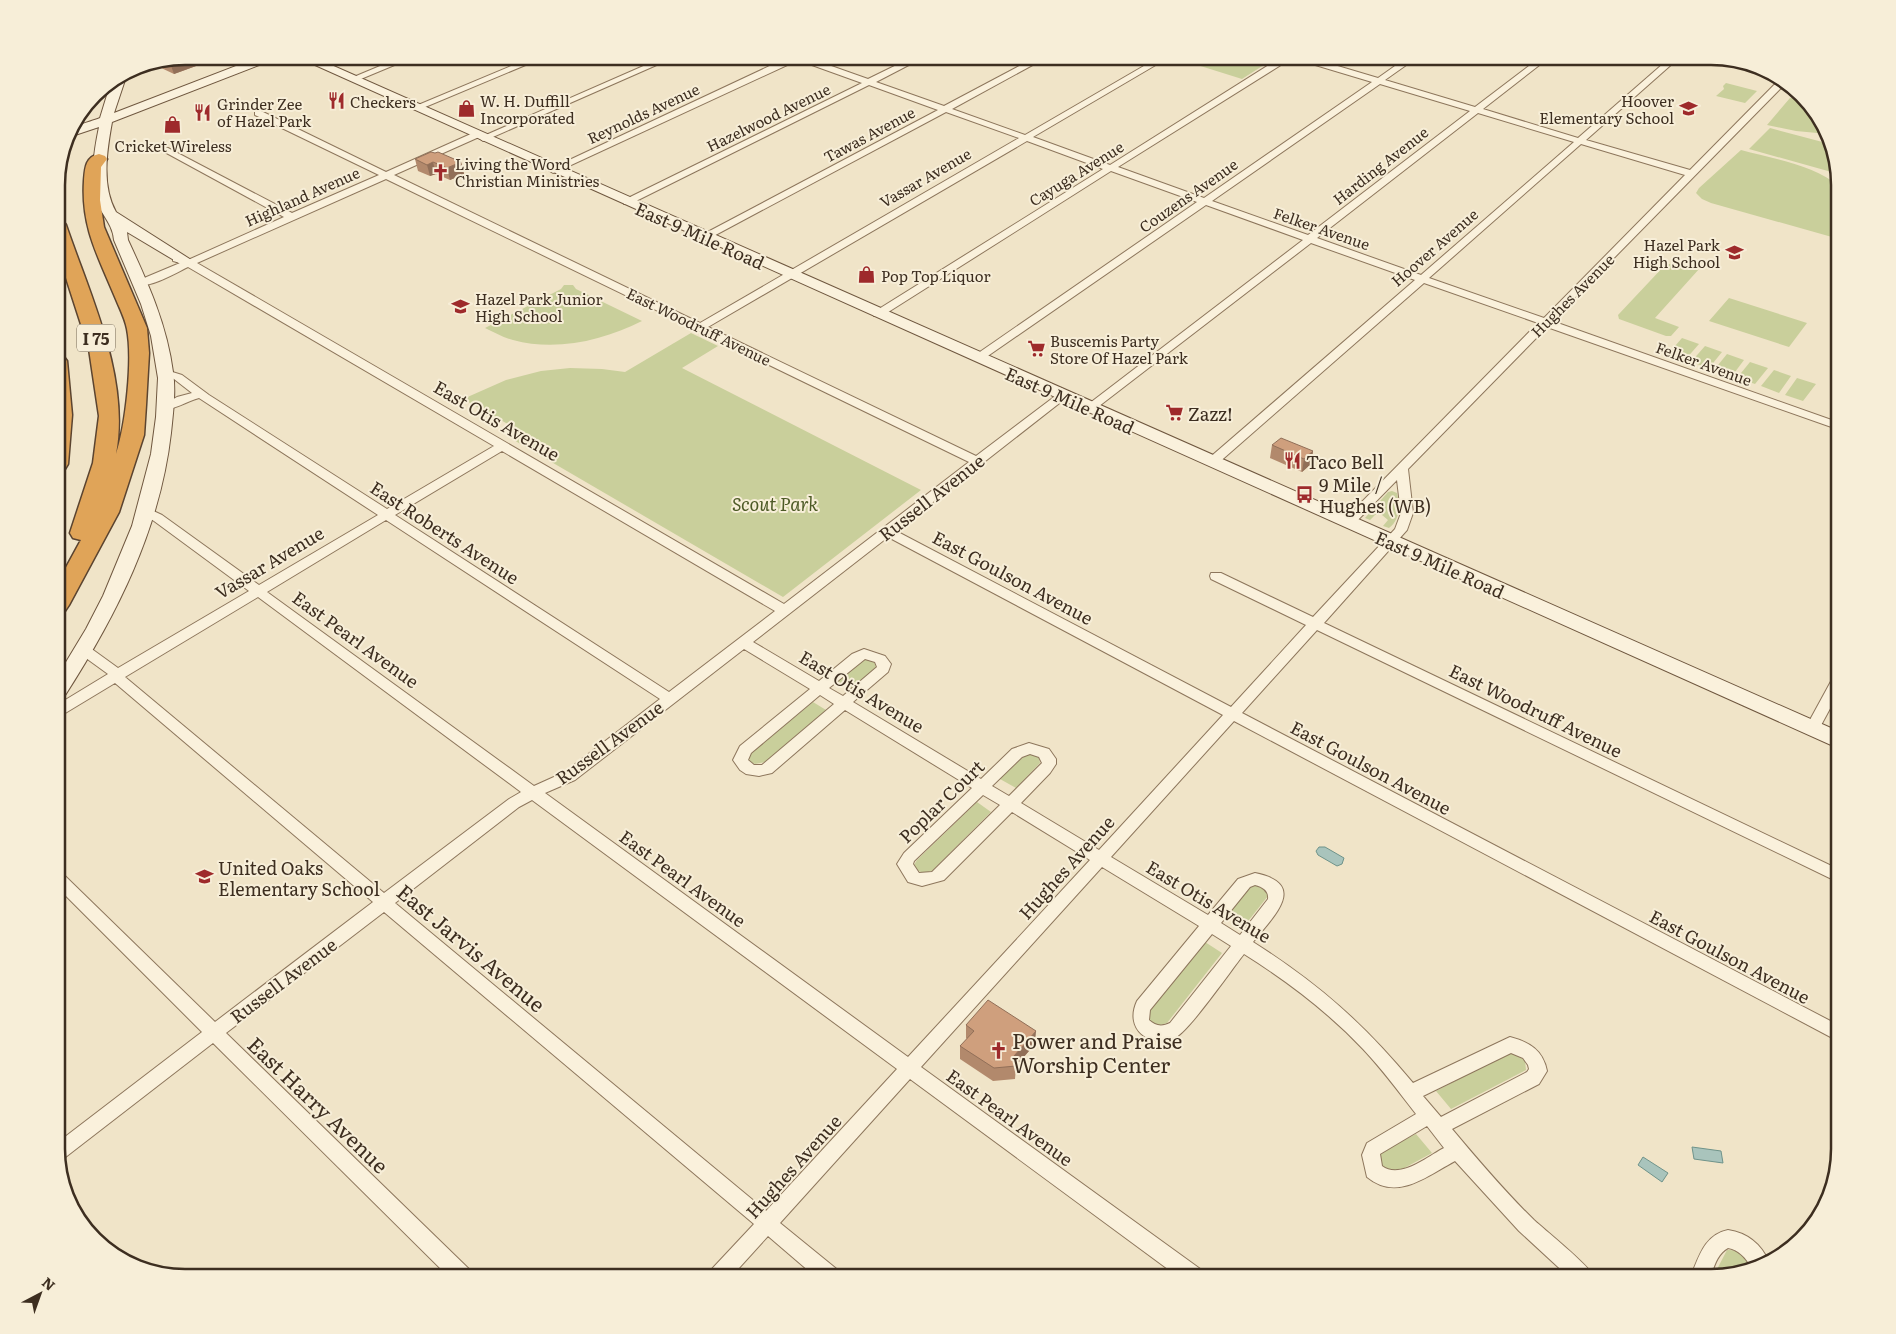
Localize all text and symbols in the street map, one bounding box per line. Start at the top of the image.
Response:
street label: Reynolds Avenue [583,77,703,149]
street label: Hazelwood Avenue [702,77,834,157]
place label: W. H. Duffill Incorporated [480,89,575,129]
place label: Hoover Elementary School [1539,89,1674,129]
place label: Checkers [350,90,416,113]
restaurant icon: Checkers [326,91,346,111]
place label: Grinder Zee of Hazel Park [217,92,312,132]
shop icon: W. H. Duffill Incorporated [456,99,476,119]
school or university icon: Hoover Elementary School [1678,99,1698,119]
street label: Tawas Avenue [819,100,919,168]
restaurant icon: Grinder Zee of Hazel Park [193,102,213,122]
shop icon: Cricket Wireless [163,114,183,134]
street label: Harding Avenue [1327,120,1433,210]
place label: Cricket Wireless [114,134,232,157]
street label: Cayuga Avenue [1024,135,1128,211]
street label: Vassar Avenue [875,141,975,213]
place label: Living the Word Christian Ministries [455,152,600,192]
street label: Couzens Avenue [1134,152,1242,238]
street label: Highland Avenue [241,160,363,232]
church icon: Living the Word Christian Ministries [431,162,451,182]
street label: East 9 Mile Road [631,194,769,276]
street label: Felker Avenue [1271,201,1374,255]
street label: Hoover Avenue [1385,203,1483,291]
place label: Hazel Park High School [1633,233,1721,273]
school or university icon: Hazel Park High School [1724,243,1744,263]
street label: Hughes Avenue [1525,248,1619,342]
place label: Pop Top Liquor [881,264,991,287]
shop icon: Pop Top Liquor [857,265,877,285]
street label: East Woodruff Avenue [623,281,775,371]
place label: Hazel Park Junior High School [475,287,603,327]
school or university icon: Hazel Park Junior High School [451,297,471,317]
road number: I 75 [77,324,115,352]
place label: Buscemis Party Store Of Hazel Park [1050,329,1189,369]
street label: Felker Avenue [1653,335,1755,391]
supermarket icon: Buscemis Party Store Of Hazel Park [1026,339,1046,359]
street label: East 9 Mile Road [1001,359,1139,441]
street label: East Otis Avenue [429,373,565,467]
place label: Zazz! [1188,400,1233,427]
supermarket icon: Zazz! [1164,403,1184,423]
street label: Russell Avenue [872,447,990,547]
place label: Taco Bell [1306,448,1384,475]
restaurant icon: Taco Bell [1282,451,1302,471]
place label: 9 Mile / Hughes (WB) [1319,471,1431,519]
street label: East Roberts Avenue [365,474,525,590]
bus stop icon: 9 Mile / Hughes (WB) [1295,484,1315,504]
park label: Scout Park [732,490,818,517]
street label: Vassar Avenue [209,519,329,605]
street label: East Goulson Avenue [928,523,1098,631]
street label: East 9 Mile Road [1371,523,1509,605]
street label: East Pearl Avenue [287,584,425,694]
street label: East Otis Avenue [794,643,930,739]
street label: East Woodruff Avenue [1445,656,1627,764]
street label: Russell Avenue [549,694,669,790]
street label: East Goulson Avenue [1286,713,1456,821]
street label: Poplar Court [892,753,990,849]
street label: Hughes Avenue [1012,809,1120,925]
street label: East Pearl Avenue [614,823,752,933]
street label: East Otis Avenue [1141,853,1277,949]
place label: United Oaks Elementary School [218,854,380,902]
school or university icon: United Oaks Elementary School [194,867,214,887]
street label: East Jarvis Avenue [391,876,553,1018]
street label: East Goulson Avenue [1645,902,1815,1010]
street label: Russell Avenue [224,931,342,1029]
place label: Power and Praise Worship Center [1012,1024,1183,1079]
street label: East Harry Avenue [242,1029,396,1179]
church icon: Power and Praise Worship Center [988,1041,1008,1061]
street label: East Pearl Avenue [941,1062,1079,1172]
street label: Hughes Avenue [739,1108,847,1224]
north arrow [15,1269,65,1319]
text: N [38,1272,60,1295]

